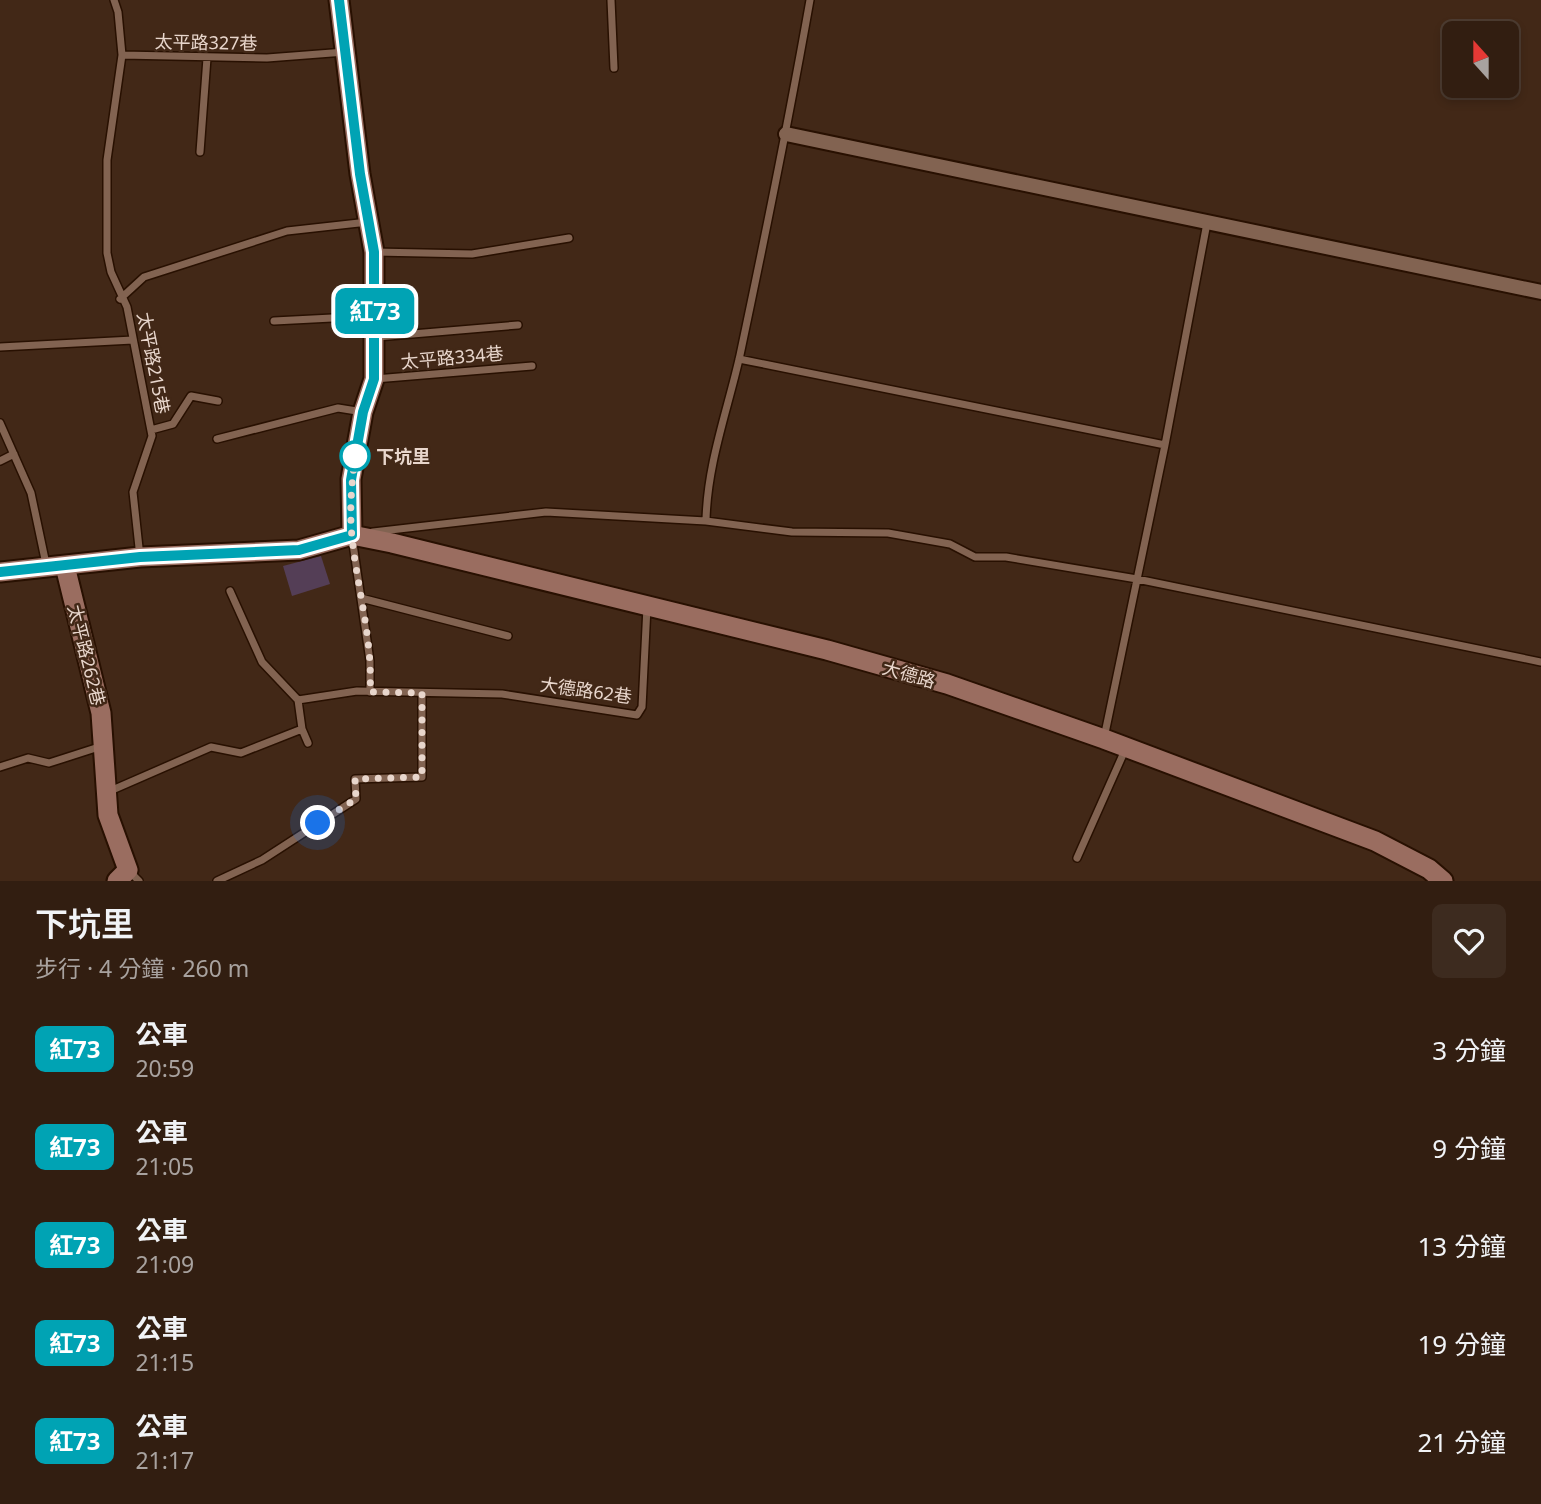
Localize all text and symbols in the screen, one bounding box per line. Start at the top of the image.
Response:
north arrow [1442,21,1519,98]
map controls [1442,21,1519,98]
street label: 太平路327巷 [154,29,258,55]
line badge: 紅73 [335,288,415,334]
text: 紅73 [349,294,401,327]
street label: 太平路215巷 [132,310,176,416]
street label: 太平路334巷 [400,341,504,373]
marker: 下坑里 [340,441,370,471]
place label: 下坑里 [376,444,430,468]
street label: 太平路262巷 [63,602,111,708]
street label: 大德路 [880,655,938,693]
street label: 大德路62巷 [538,672,634,708]
your location [300,805,335,840]
text: 下坑里 [35,901,134,946]
button: heart [1432,904,1506,978]
text: 步行 · 4 分鐘 · 260 m [35,952,249,984]
text: 公車 [135,1016,187,1052]
text: 紅73 [49,1032,100,1065]
text: 3 分鐘 [1432,1032,1506,1068]
text: 20:59 [135,1052,194,1084]
text: 公車 [135,1114,187,1150]
text: 紅73 [49,1130,100,1163]
text: 9 分鐘 [1432,1130,1506,1166]
text: 21:05 [135,1150,194,1182]
text: 公車 [135,1212,187,1248]
text: 紅73 [49,1228,100,1261]
text: 13 分鐘 [1417,1228,1506,1264]
text: 21:09 [135,1248,194,1280]
text: 公車 [135,1310,187,1346]
text: 紅73 [49,1326,100,1359]
text: 19 分鐘 [1417,1326,1506,1362]
text: 21:15 [135,1346,194,1378]
text: 公車 [135,1408,187,1444]
text: 紅73 [49,1424,100,1457]
text: 21 分鐘 [1417,1424,1506,1460]
text: 21:17 [135,1444,194,1476]

